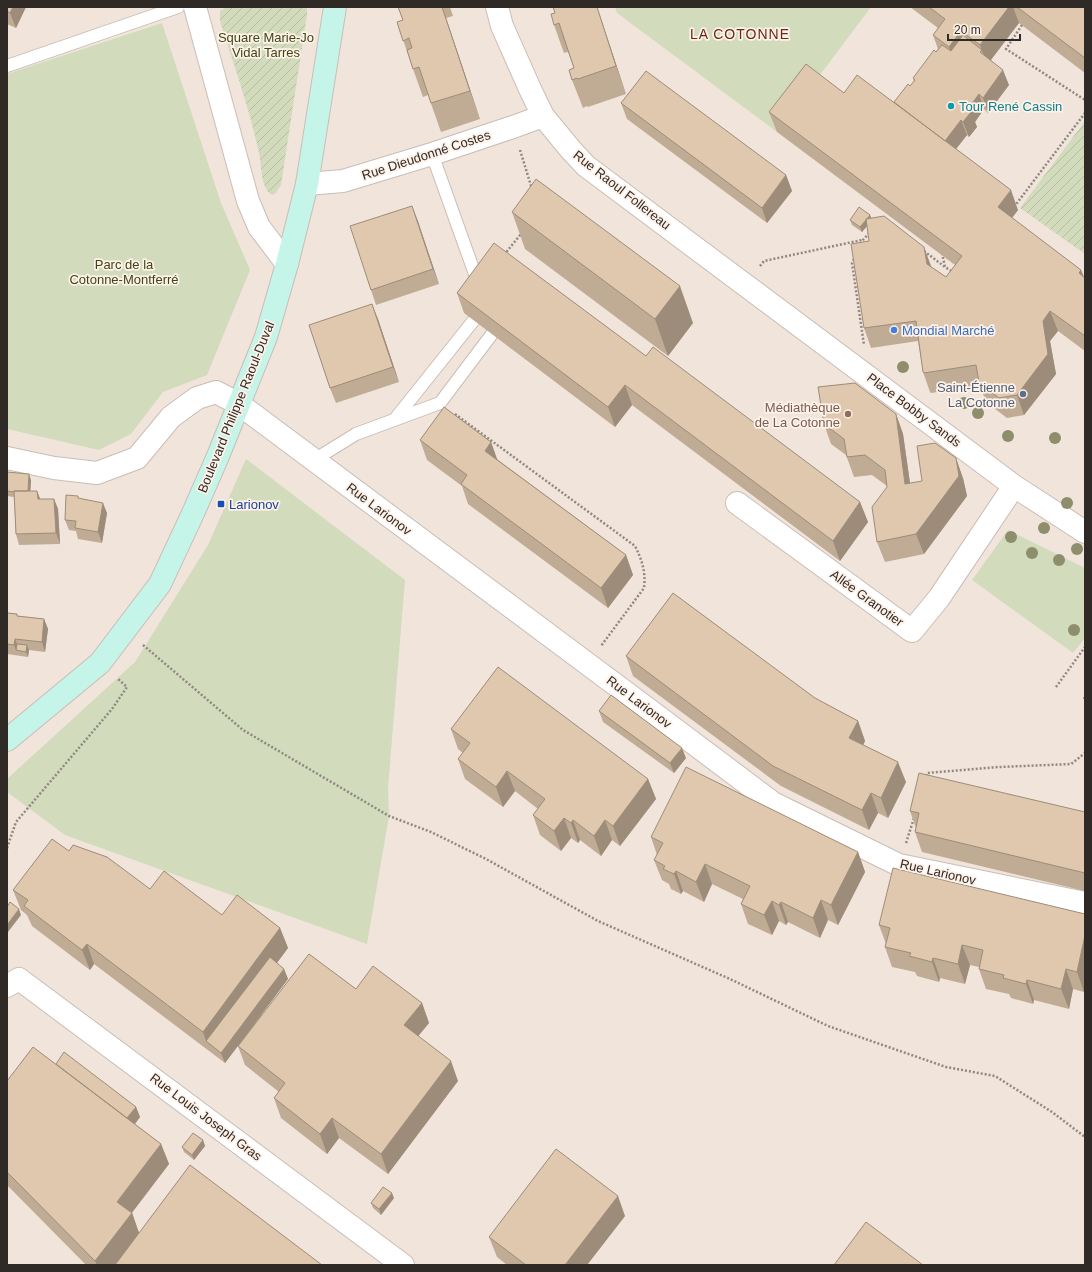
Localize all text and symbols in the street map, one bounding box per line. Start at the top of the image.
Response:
scale bar [948,16,1020,42]
text: 20 m [954,23,981,37]
district label: LA COTONNE [690,26,790,42]
park label: Square Marie-Jo Vidal Tarres [218,30,314,60]
place label: Tour René Cassin [959,99,1062,114]
marker: Tour René Cassin [946,101,956,111]
street label: Rue Dieudonné Costes [360,127,493,183]
street label: Rue Raoul Follereau [570,147,674,233]
park label: Parc de la Cotonne-Montferré [69,257,179,287]
street label: Boulevard Philippe Raoul-Duval [195,319,277,495]
place label: Mondial Marché [902,323,995,338]
marker: Mondial Marché [889,325,899,335]
street label: Place Bobby Sands [864,370,964,450]
place label: Saint-Étienne La Cotonne [937,380,1015,410]
marker: Saint-Étienne La Cotonne [1018,389,1028,399]
place label: Médiathèque de La Cotonne [755,400,840,430]
marker: Médiathèque de La Cotonne [843,409,853,419]
street label: Rue Larionov [344,480,415,539]
place label: Larionov [229,497,279,512]
marker: Larionov [216,499,226,509]
street label: Allée Granotier [828,566,907,630]
street label: Rue Larionov [604,673,675,732]
street label: Rue Larionov [899,856,978,888]
street label: Rue Louis Joseph Gras [147,1070,265,1164]

